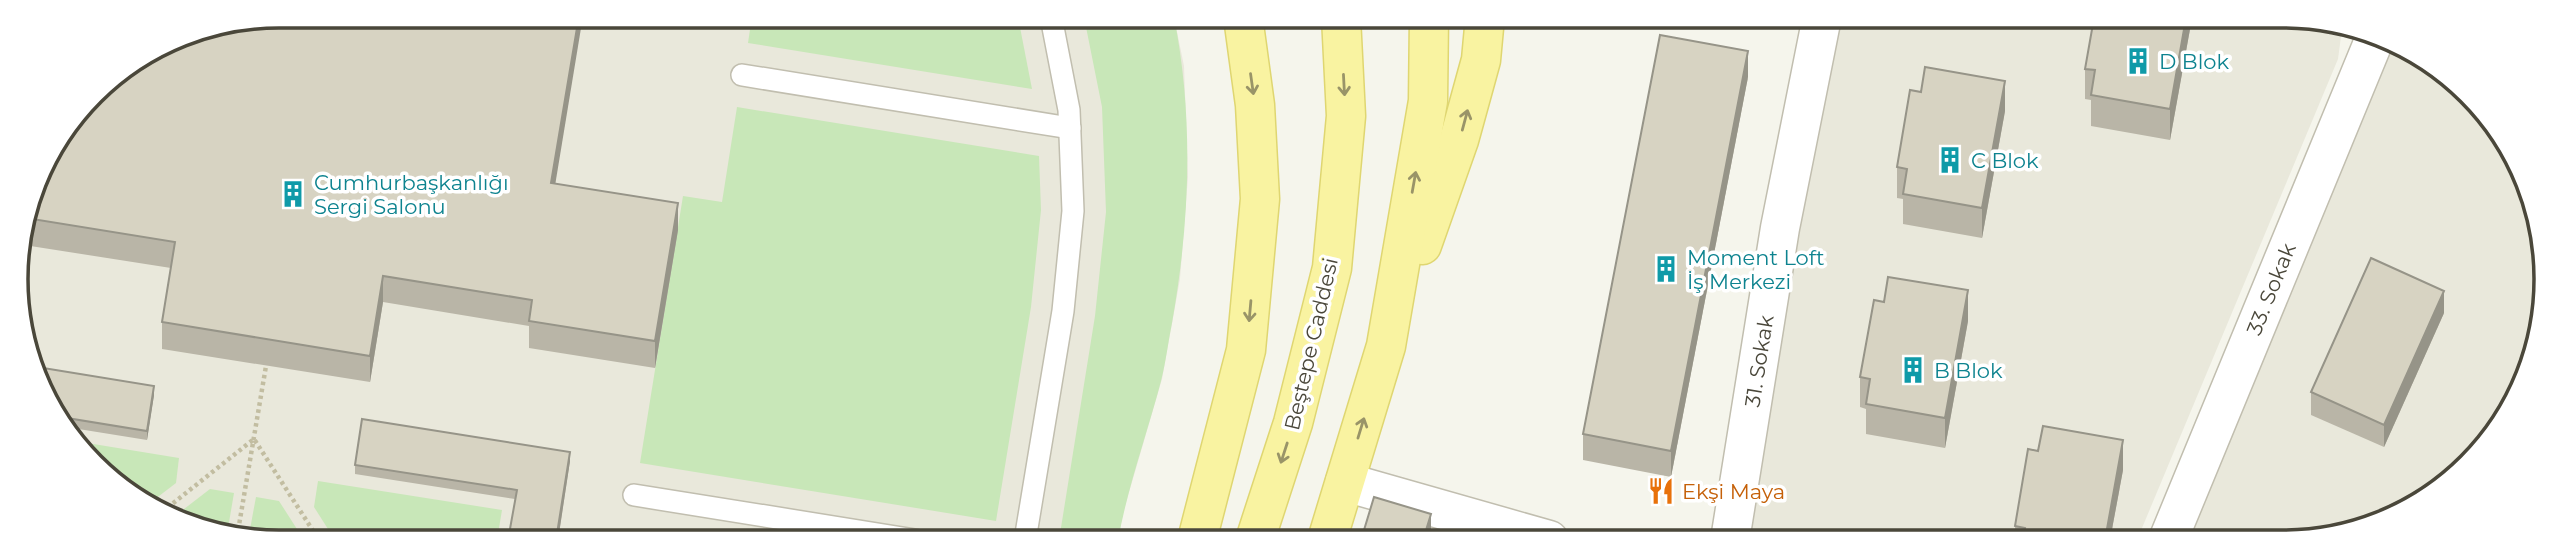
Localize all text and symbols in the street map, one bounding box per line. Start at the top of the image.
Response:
building icon: D Blok [2123,46,2153,76]
place label: D Blok [2159,49,2229,74]
one-way arrow [1246,73,1259,95]
one-way arrow [1338,73,1351,96]
one-way arrow [1459,109,1472,131]
building icon: C Blok [1935,145,1965,175]
place label: C Blok [1971,148,2039,173]
place label: Cumhurbaşkanlığı Sergi Salonu [314,170,509,219]
one-way arrow [1408,171,1421,194]
building icon: Cumhurbaşkanlığı Sergi Salonu [278,179,308,209]
street label: 33. Sokak [2241,239,2301,339]
place label: Moment Loft İş Merkezi [1687,245,1824,294]
building icon: Moment Loft İş Merkezi [1651,254,1681,284]
street label: Beştepe Caddesi [1279,255,1343,433]
one-way arrow [1243,299,1256,322]
street label: 31. Sokak [1739,313,1779,409]
building icon: B Blok [1898,355,1928,385]
place label: B Blok [1934,358,2003,383]
one-way arrow [1356,417,1369,439]
one-way arrow [1277,441,1289,463]
restaurant icon: Ekşi Maya [1646,476,1676,506]
place label: Ekşi Maya [1682,479,1785,504]

